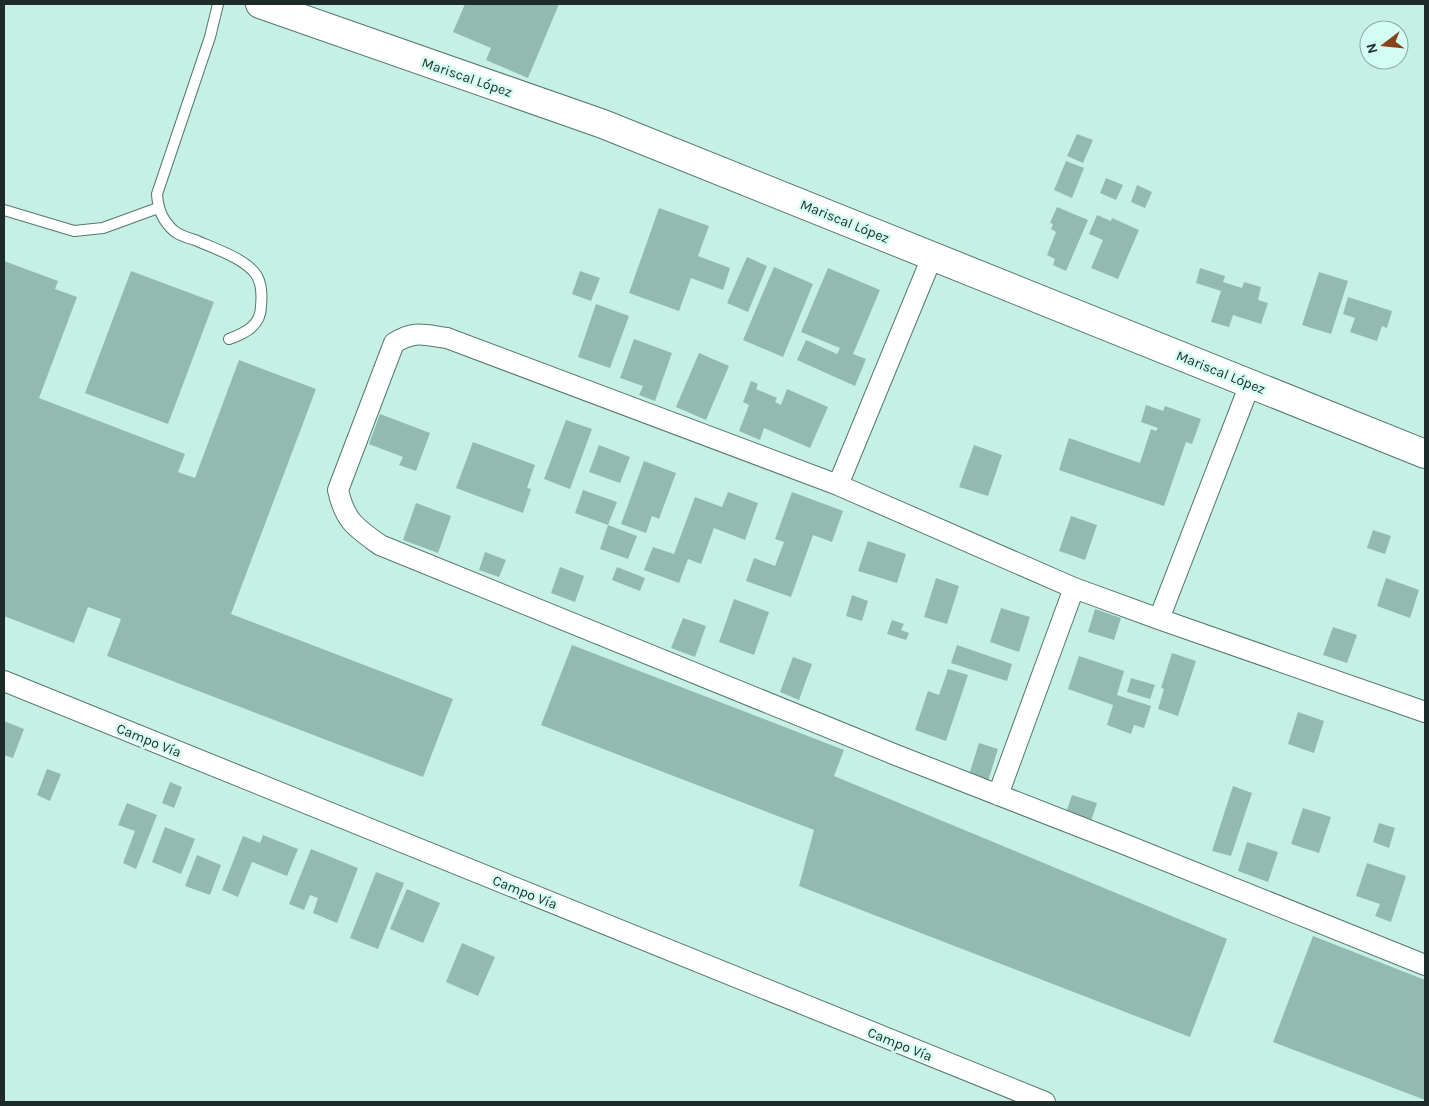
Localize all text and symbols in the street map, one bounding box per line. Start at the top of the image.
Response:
north arrow [1359,20,1409,70]
text: N [1362,41,1382,56]
street label: Mariscal López [419,54,514,101]
street label: Mariscal López [798,196,892,247]
street label: Mariscal López [1174,347,1268,398]
street label: Campo Vía [114,720,184,761]
street label: Campo Vía [490,872,560,913]
street label: Campo Vía [865,1024,935,1065]

